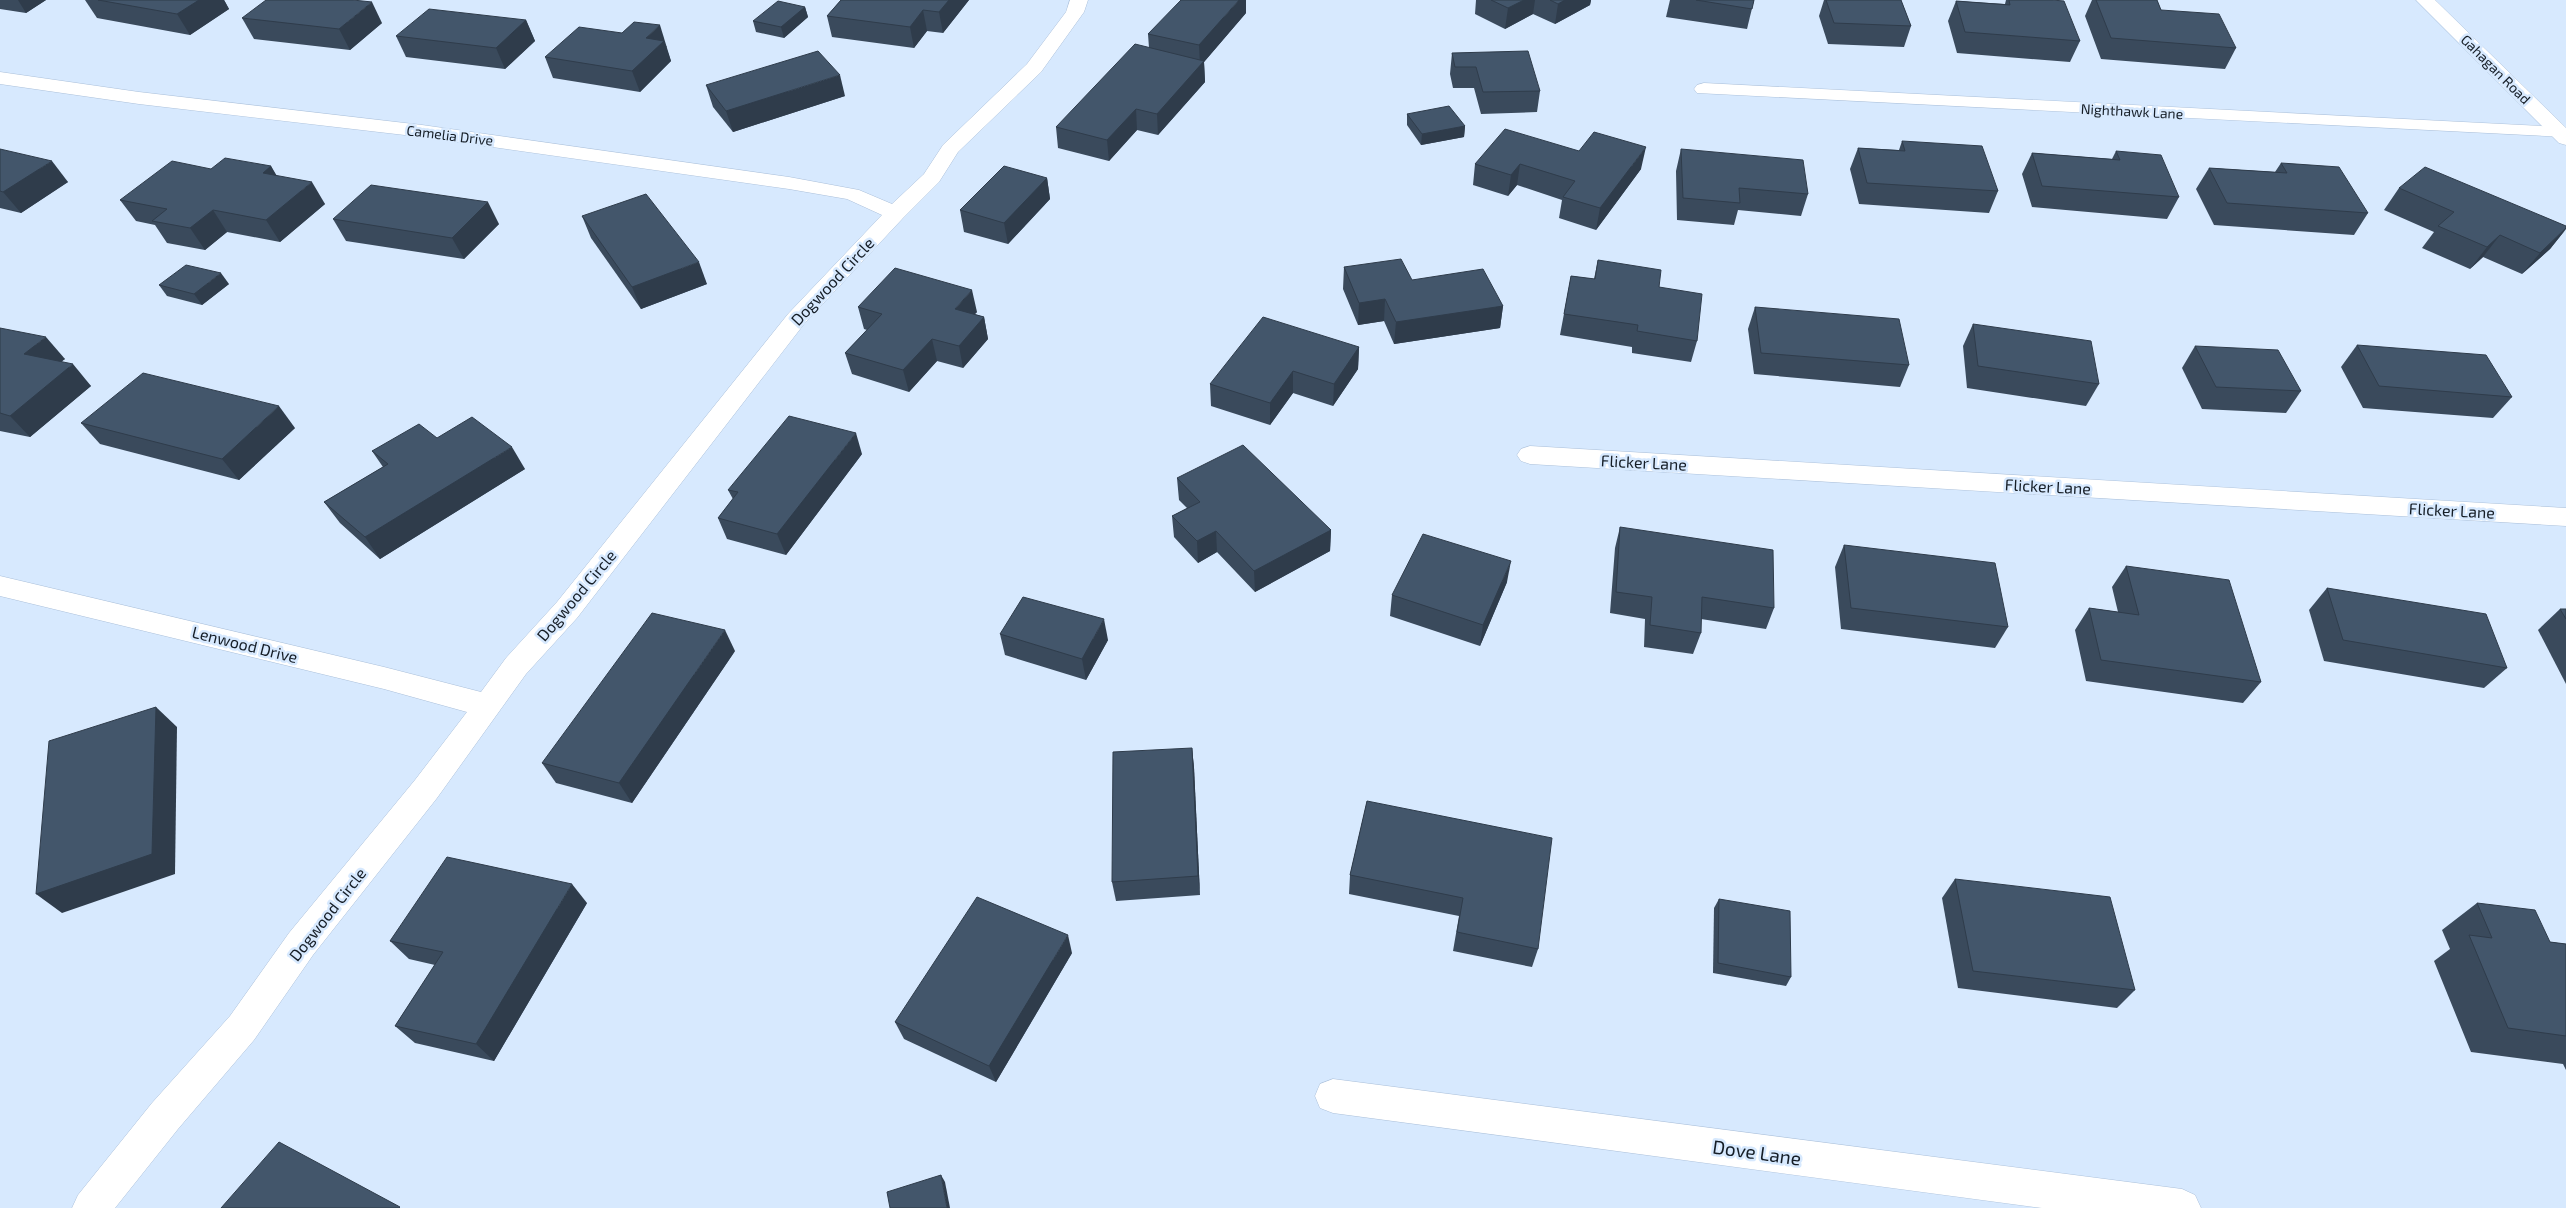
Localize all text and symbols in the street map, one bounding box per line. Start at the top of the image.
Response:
street label: Gahagan Road [2458,31,2534,107]
street label: Nighthawk Lane [2080,100,2184,122]
street label: Camelia Drive [406,121,494,149]
street label: Dogwood Circle [786,233,878,329]
street label: Flicker Lane [1600,450,1688,474]
street label: Flicker Lane [2004,474,2092,498]
street label: Flicker Lane [2408,498,2496,522]
street label: Dogwood Circle [532,546,620,644]
street label: Lenwood Drive [190,622,300,666]
street label: Dogwood Circle [285,864,369,964]
street label: Dove Lane [1711,1134,1803,1170]

